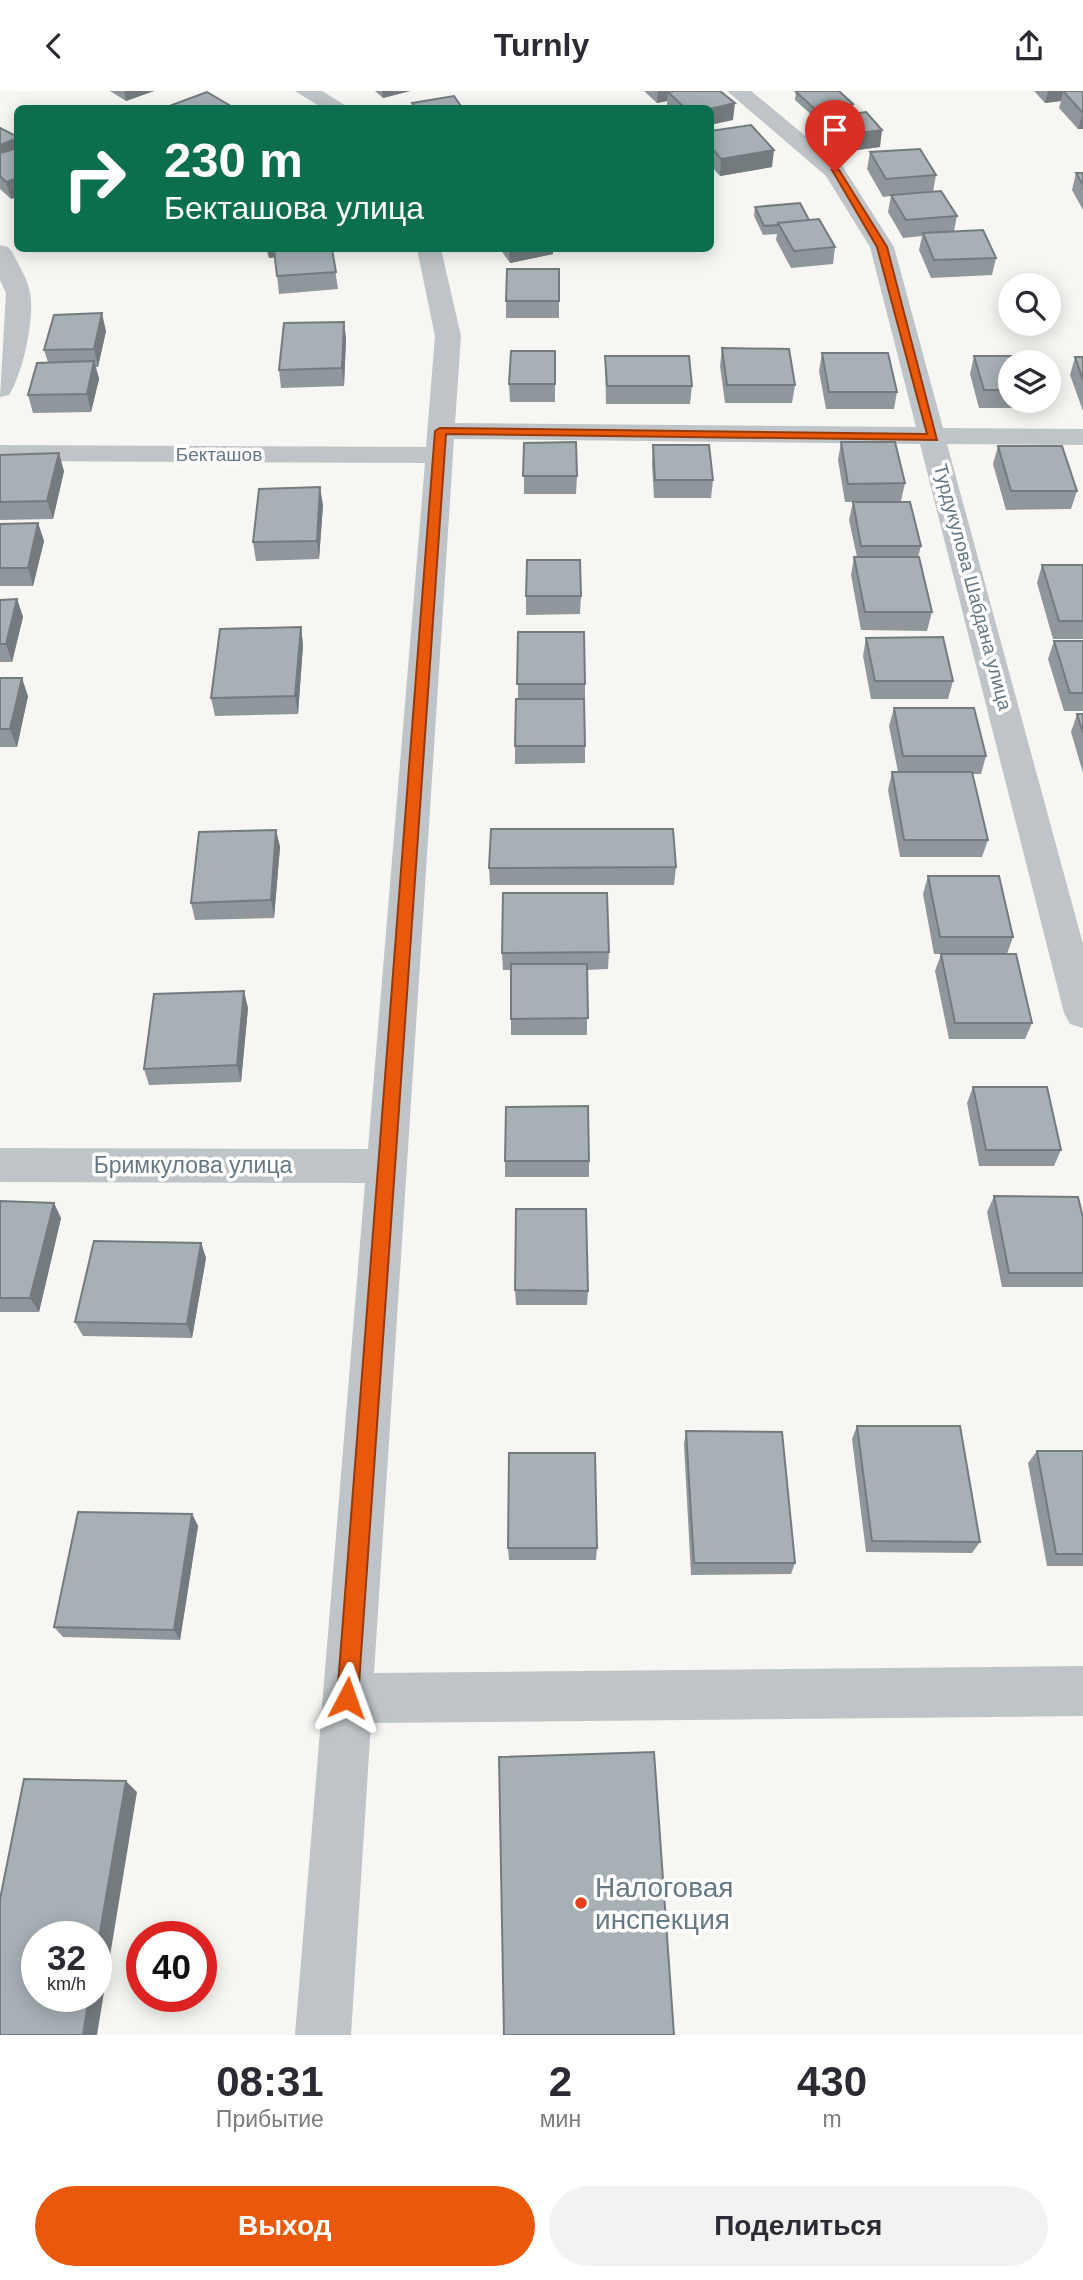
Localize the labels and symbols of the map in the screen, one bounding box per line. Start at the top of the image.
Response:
pin [805,100,865,172]
street label: Бекташов [176,444,262,465]
street label: Турдукулова Шабдана улица [930,462,1016,713]
street label: Бримкулова улица [94,1152,293,1178]
position arrow [310,1661,384,1735]
place label: Налоговая инспекция [595,1872,733,1935]
marker: Налоговая инспекция [573,1895,589,1911]
speed limit sign: 40 [126,1921,217,2012]

